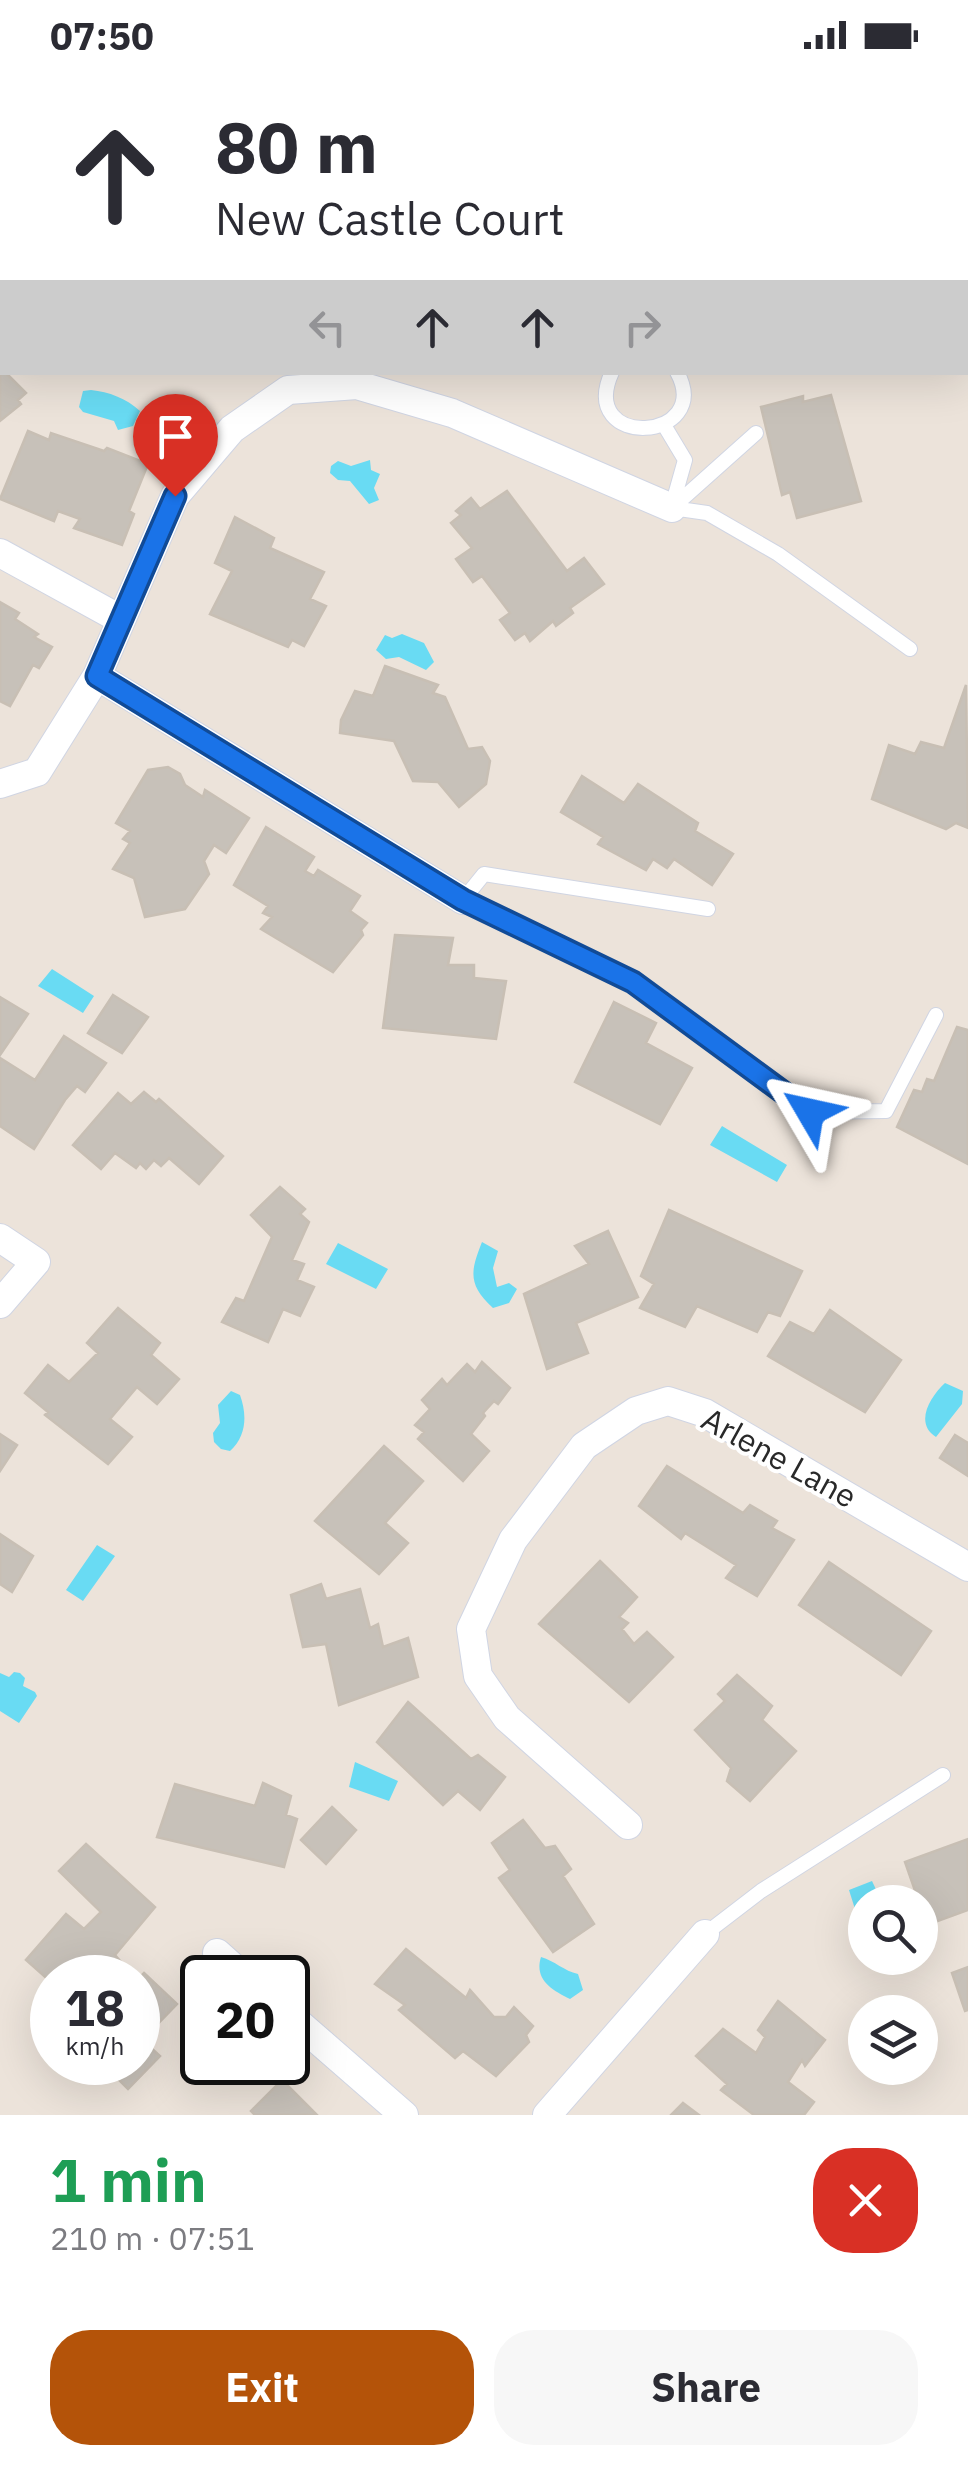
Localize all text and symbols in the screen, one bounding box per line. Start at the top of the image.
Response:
text: 07:50 [50,11,154,60]
text: 80 m [215,101,378,192]
icon: ahead [50,110,180,240]
text: New Castle Court [215,189,565,247]
icon: left [300,300,355,355]
icon: ahead [405,300,460,355]
icon: ahead [510,300,565,355]
icon: right [615,300,670,355]
pin [133,394,218,497]
icon: arrive [148,409,203,464]
position arrow [758,1060,862,1164]
street label: Arlene Lane [695,1397,864,1517]
map controls [848,1885,938,2085]
button: search [848,1885,938,1975]
speed limit sign: 20 [180,1955,310,2085]
text: 18 [65,1975,125,2040]
button: layers [848,1995,938,2085]
text: km/h [66,2029,124,2062]
text: 1 min [50,2140,207,2219]
button: close [813,2148,918,2253]
text: 210 m · 07:51 [50,2217,255,2259]
button: Exit [50,2330,474,2445]
button: Share [494,2330,918,2445]

